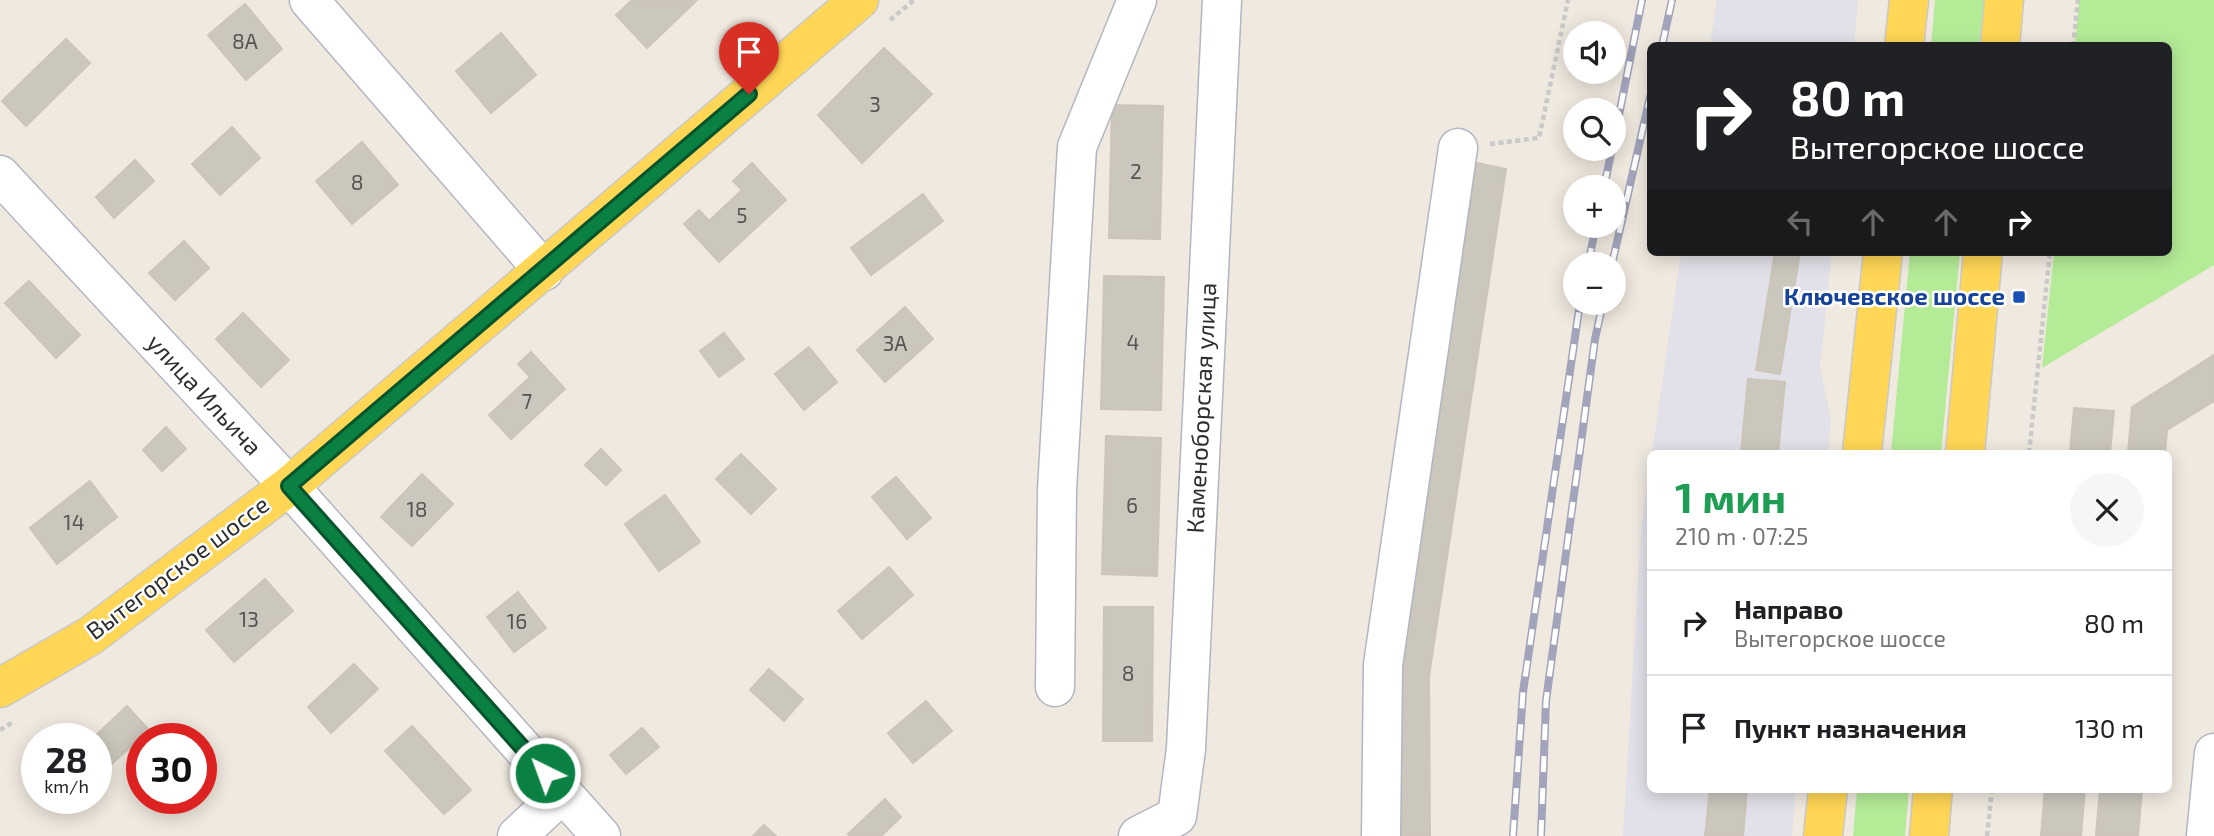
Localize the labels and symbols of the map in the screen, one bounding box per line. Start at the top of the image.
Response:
pin [719,22,779,94]
house number: 8А [232,28,258,53]
house number: 3 [869,91,881,116]
house number: 2 [1130,158,1142,183]
house number: 8 [351,169,363,194]
house number: 5 [736,202,748,227]
place label: Ключевское шоссе [1784,281,2005,310]
street label: Каменоборская улица [1179,282,1223,534]
marker: Ключевское шоссе [2011,289,2027,305]
street label: улица Ильича [141,327,269,461]
house number: 4 [1127,329,1139,354]
house number: 3А [883,330,907,355]
house number: 7 [522,388,533,413]
street label: Вытегорское шоссе [80,489,274,645]
house number: 6 [1126,492,1138,517]
house number: 18 [406,496,428,521]
house number: 14 [63,509,85,534]
house number: 13 [239,606,259,631]
house number: 16 [507,608,527,633]
house number: 8 [1122,660,1134,685]
speed limit sign: 30 [126,723,217,814]
position arrow [508,736,582,810]

